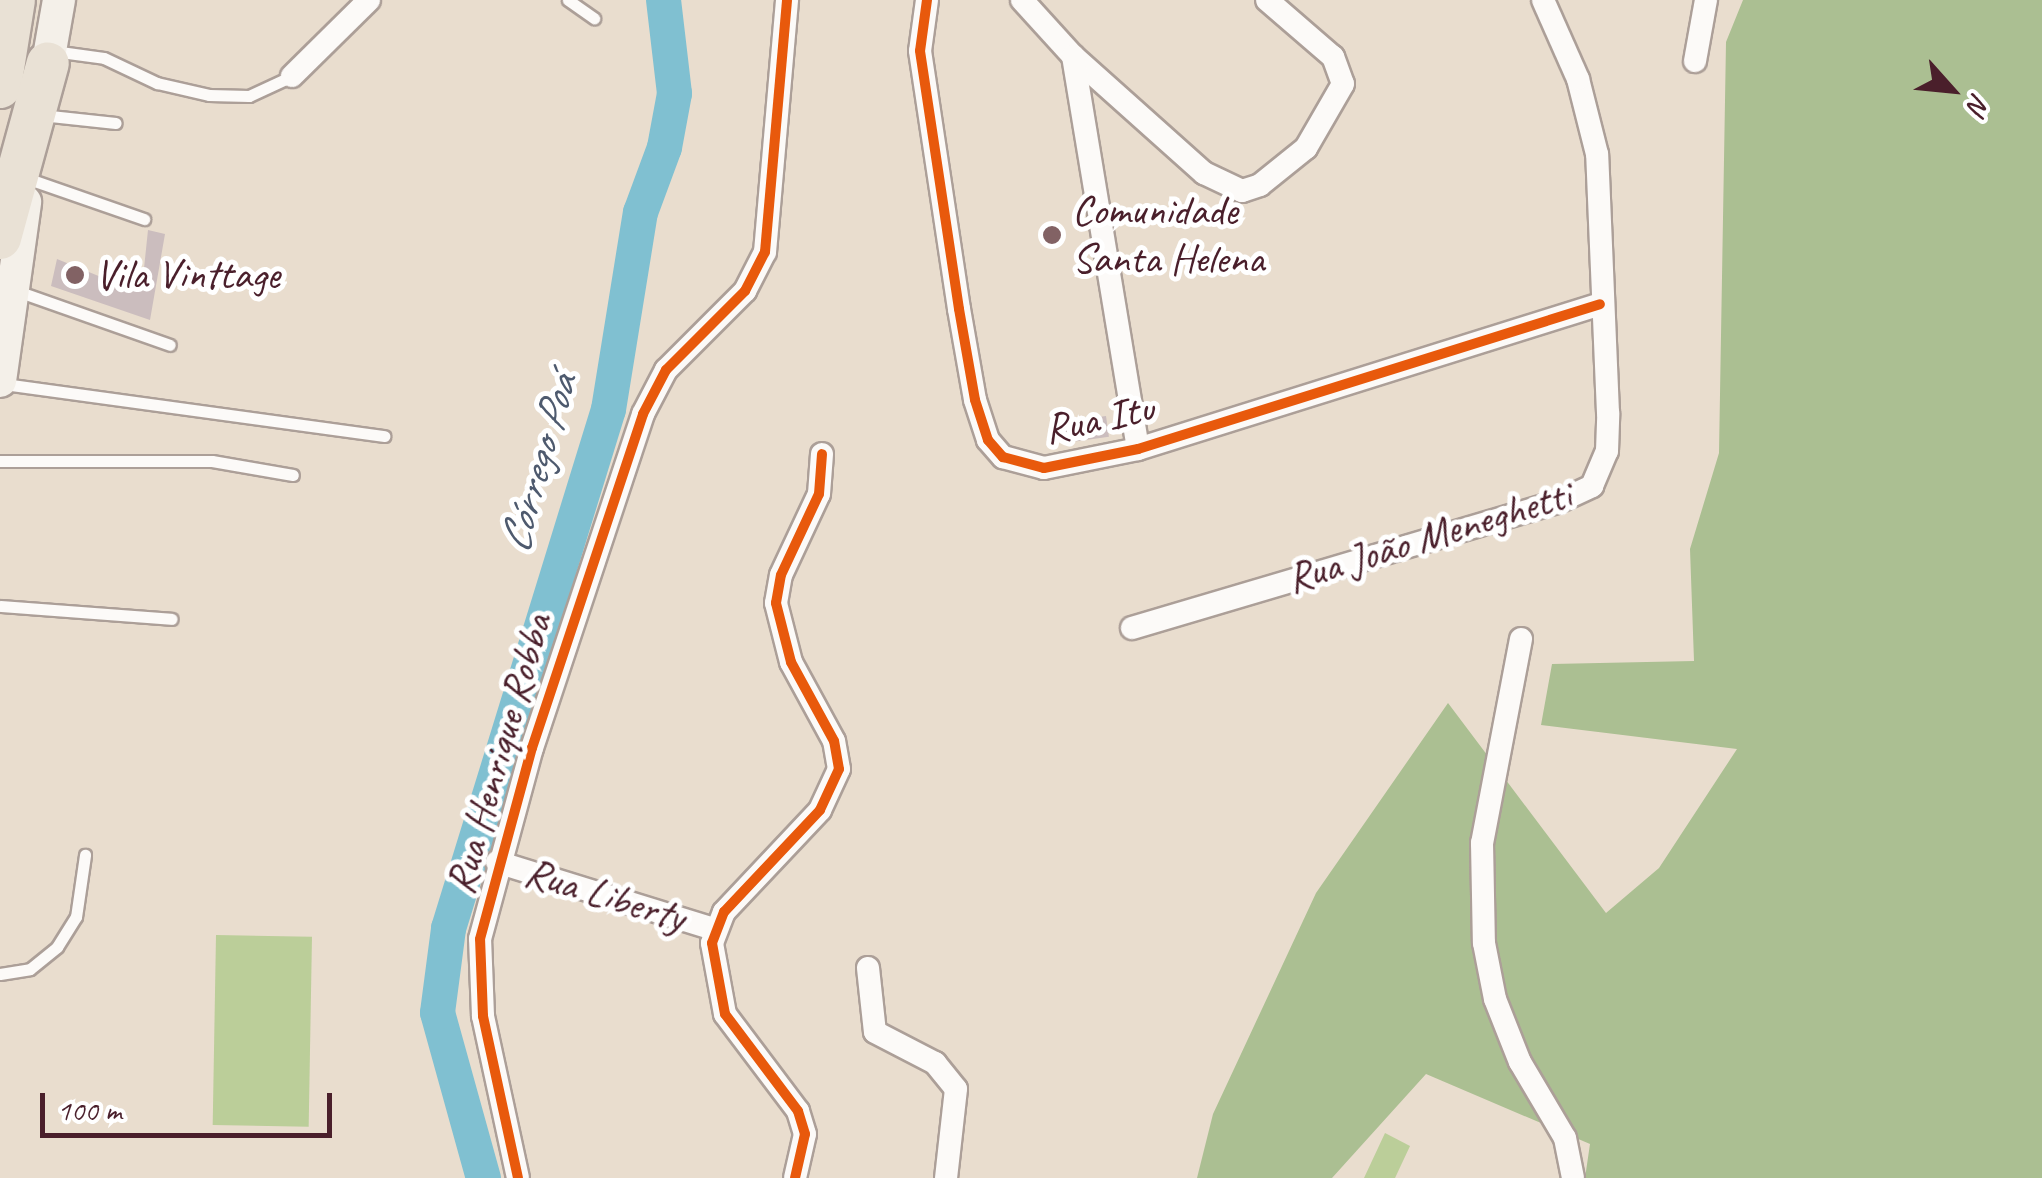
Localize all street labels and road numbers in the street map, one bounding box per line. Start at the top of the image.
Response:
street label: Rua Itu [1040,383,1158,455]
street label: Rua João Meneghetti [1281,470,1577,604]
street label: Rua Henrique Robba [435,608,563,900]
street label: Rua Liberty [519,847,691,943]

